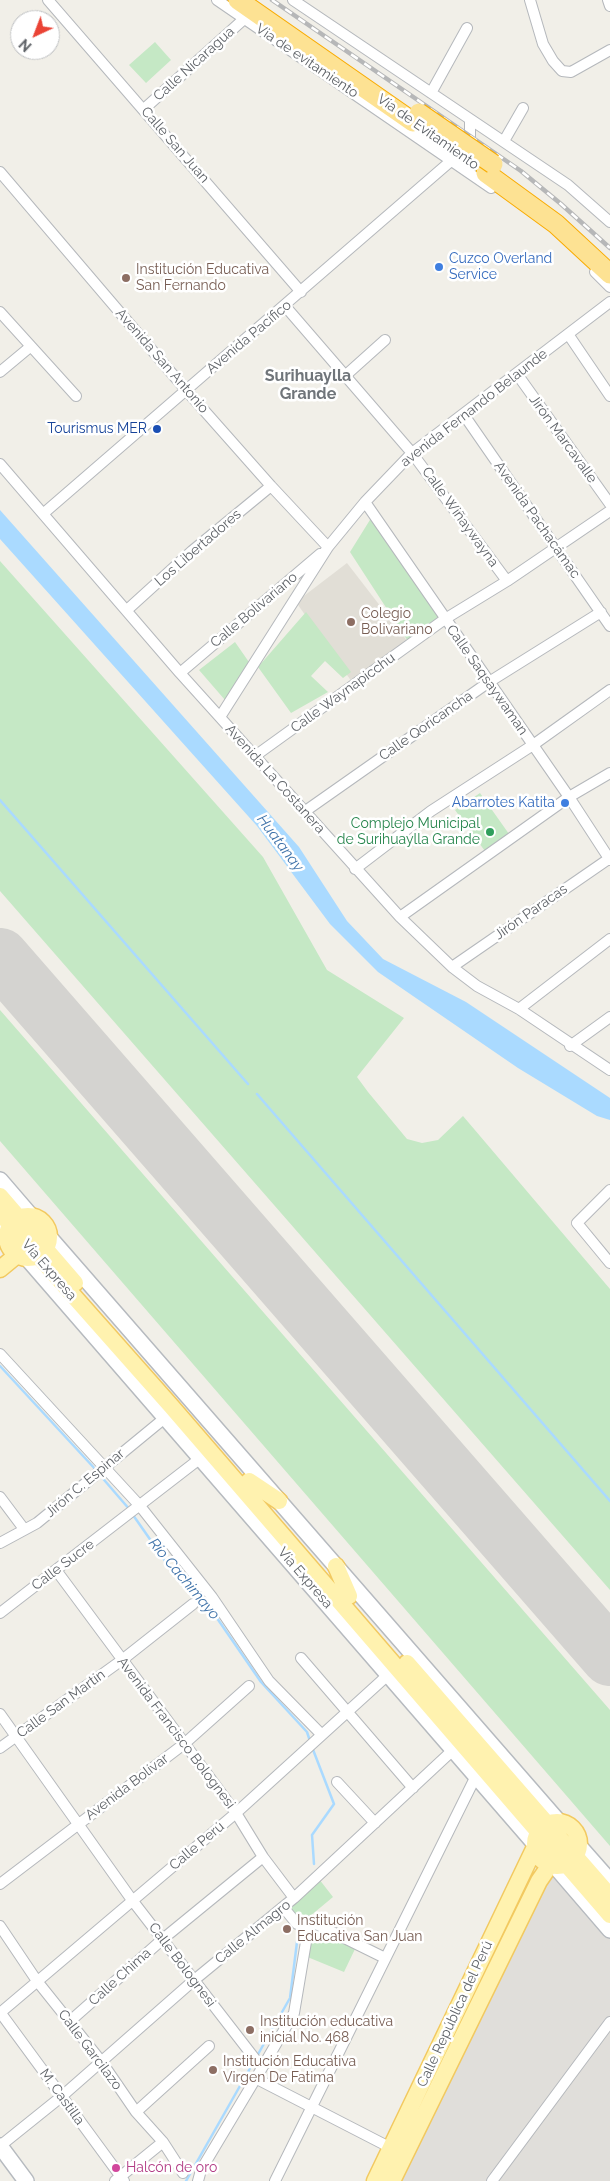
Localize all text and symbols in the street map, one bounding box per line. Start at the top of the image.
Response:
north arrow [10,10,60,60]
street label: Via de evitamiento [252,20,362,102]
street label: Calle Nicaragua [150,23,238,105]
text: N [16,36,35,55]
street label: Vía de Evitamiento [374,91,482,173]
street label: Calle San Juan [137,104,213,186]
place label: Cuzco Overland Service [449,251,552,284]
marker: Cuzco Overland Service [433,261,445,273]
place label: Institución Educativa San Fernando [136,262,269,294]
marker: Institución Educativa San Fernando [120,272,132,284]
street label: Avenida Pacífico [203,297,295,377]
street label: Avenida San Antonio [112,305,212,417]
street label: avenida Fernando Belaunde [397,345,551,471]
district label: Surihuaylla Grande [265,366,351,404]
street label: Jirón Marcavalle [525,392,601,486]
place label: Tourismus MER [47,421,147,437]
marker: Tourismus MER [151,423,163,435]
street label: Avenida Pachacámac [490,458,584,582]
street label: Calle Wiñaywayna [418,464,502,570]
street label: Los Libertadores [151,506,245,590]
street label: Calle Bolivariano [207,569,301,651]
place label: Colegio Bolivariano [361,606,433,638]
marker: Colegio Bolivariano [345,616,357,628]
street label: Calle Saqsaywaman [443,622,531,738]
street label: Calle Waynapicchu [288,650,398,736]
street label: Calle Qoricancha [376,687,476,765]
street label: Avenida La Costanera [222,721,328,837]
place label: Abarrotes Katita [452,795,555,811]
marker: Abarrotes Katita [559,797,571,809]
water label: Huatanay [253,811,307,875]
place label: Complejo Municipal de Surihuaylla Grande [337,816,480,849]
marker: Complejo Municipal de Surihuaylla Grande [484,826,496,838]
street label: Jirón Paracas [491,881,571,943]
street label: Vía Expresa [18,1236,80,1304]
street label: Jirón C. Espinar [42,1445,128,1521]
water label: Río Cachimayo [145,1535,223,1623]
street label: Calle Sucre [28,1536,98,1594]
street label: Vía Expresa [274,1544,336,1612]
street label: Avenida Francisco Bolognesi [113,1654,239,1812]
street label: Calle San Martín [14,1666,108,1742]
street label: Avenida Bolívar [82,1750,172,1824]
street label: Calle Perú [166,1818,228,1874]
street label: Calle Almagro [212,1896,294,1968]
place label: Institución Educativa San Juan [297,1913,422,1945]
street label: Calle Bolognesi [145,1920,219,2010]
marker: Institución Educativa San Juan [281,1923,293,1935]
street label: Calle República del Perú [414,1938,496,2090]
street label: Calle Chima [85,1945,155,2009]
street label: Calle Garcilazo [54,2007,126,2093]
place label: Institución educativa inicial No. 468 [260,2014,393,2046]
marker: Institución educativa inicial No. 468 [244,2024,256,2036]
place label: Institución Educativa Virgen De Fatima [223,2054,356,2086]
marker: Institución Educativa Virgen De Fatima [207,2064,219,2076]
street label: M. Castilla [36,2066,88,2128]
place label: Halcón de oro [126,2160,217,2176]
marker: Halcón de oro [110,2162,122,2174]

